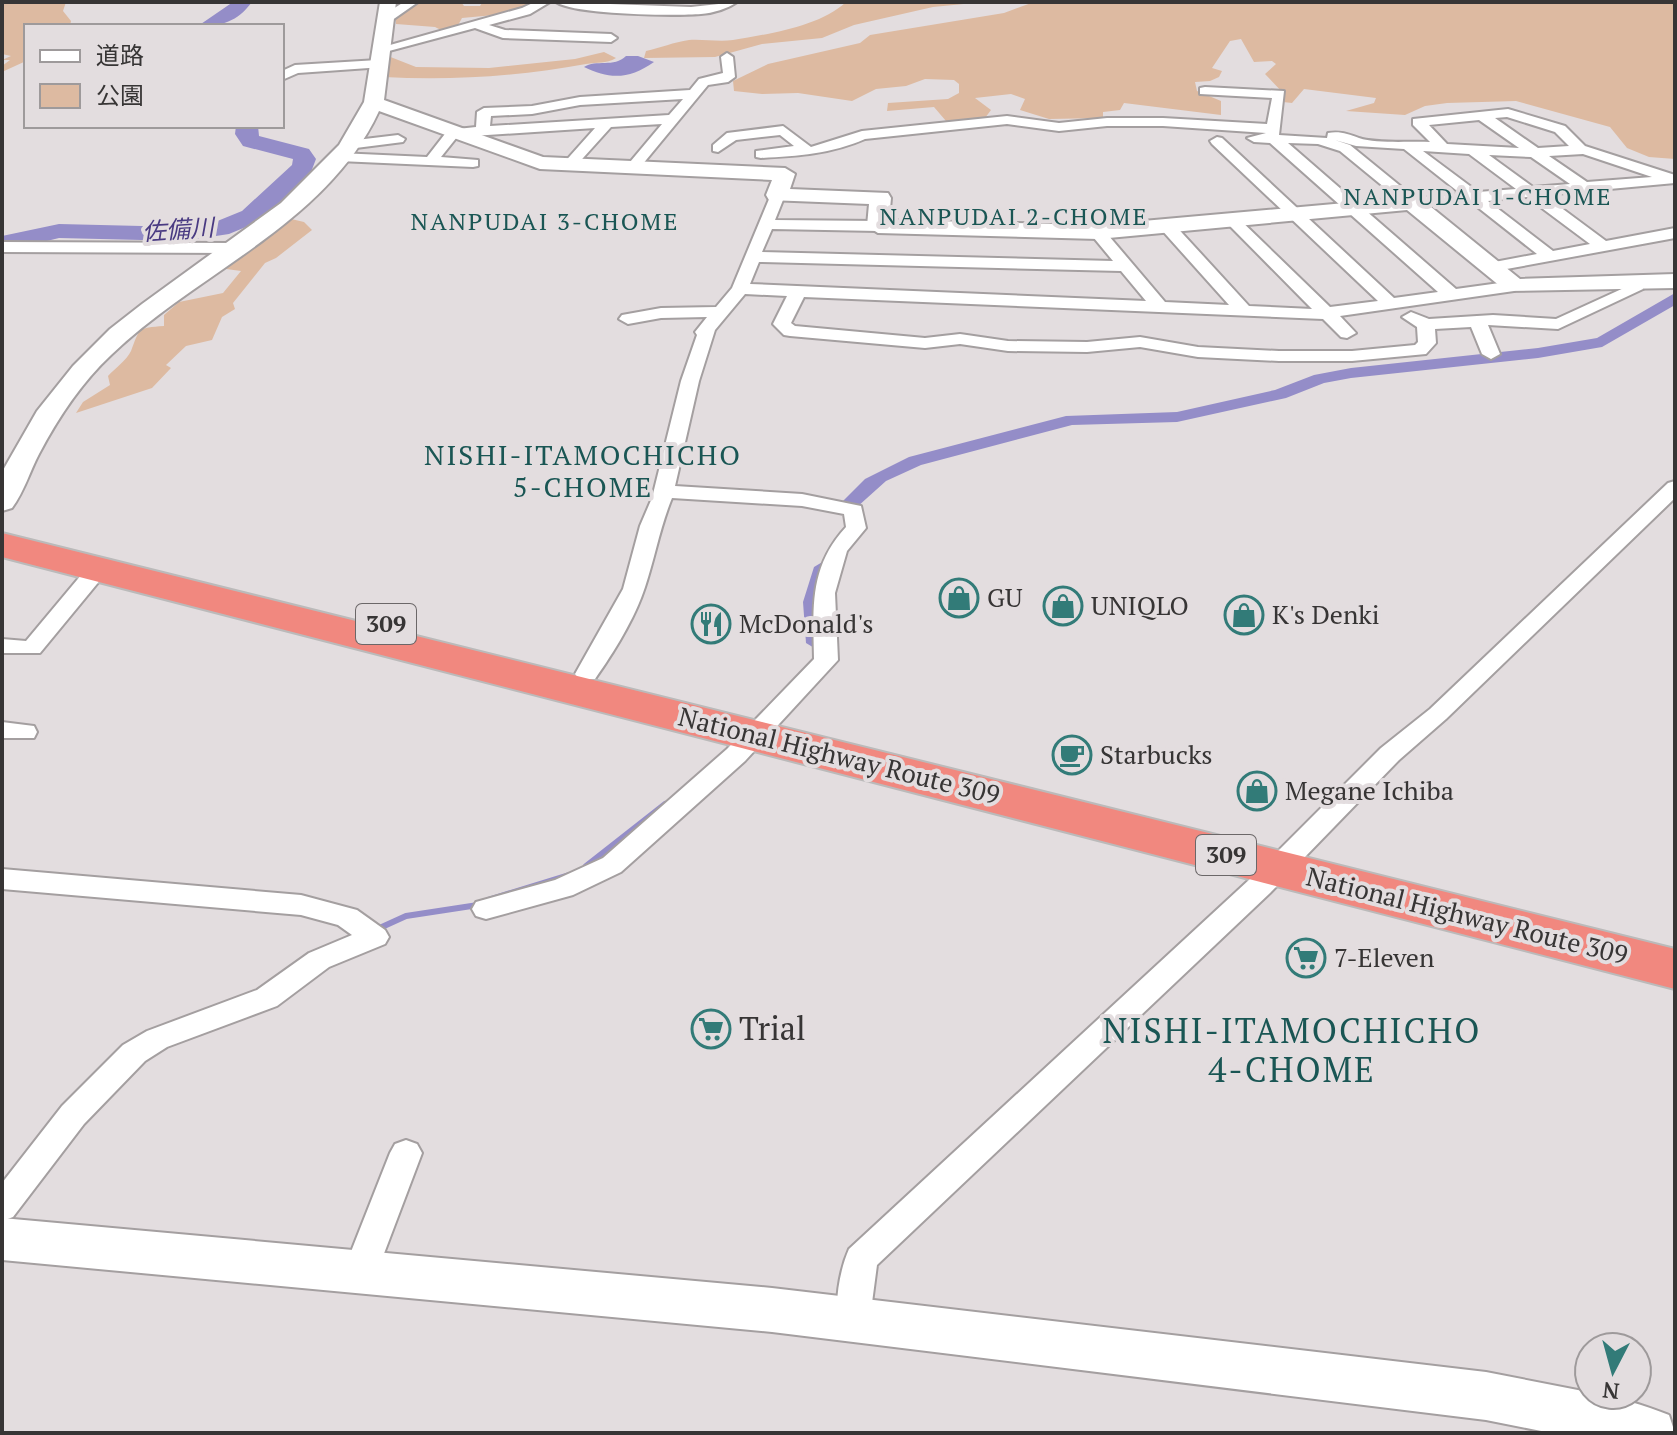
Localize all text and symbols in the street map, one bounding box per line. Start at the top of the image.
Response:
legend [24,24,284,128]
text: 道路 [96,39,144,71]
text: 公園 [96,79,144,111]
district label: NANPUDAI 1-CHOME [1344,180,1612,212]
district label: NANPUDAI 2-CHOME [880,200,1148,232]
district label: NANPUDAI 3-CHOME [411,205,679,237]
water label: 佐備川 [141,210,218,247]
district label: NISHI-ITAMOCHICHO 5-CHOME [424,436,742,505]
shop icon: GU [938,577,980,619]
place label: GU [987,580,1023,614]
shop icon: UNIQLO [1042,585,1084,627]
place label: UNIQLO [1091,588,1189,622]
shop icon: K's Denki [1223,594,1265,636]
place label: K's Denki [1272,597,1380,631]
restaurant icon: McDonald's [690,603,732,645]
road number: 309 [356,604,416,644]
place label: McDonald's [739,606,874,640]
street label: National Highway Route 309 [675,699,1003,811]
cafe icon: Starbucks [1051,734,1093,776]
place label: Starbucks [1100,737,1213,771]
shop icon: Megane Ichiba [1236,770,1278,812]
place label: Megane Ichiba [1285,773,1454,807]
road number: 309 [1196,835,1256,875]
street label: National Highway Route 309 [1303,859,1631,971]
supermarket icon: 7-Eleven [1285,937,1327,979]
place label: 7-Eleven [1334,940,1434,974]
place label: Trial [739,1007,806,1049]
supermarket icon: Trial [690,1008,732,1050]
district label: NISHI-ITAMOCHICHO 4-CHOME [1103,1008,1481,1092]
north arrow [1573,1331,1653,1411]
text: N [1601,1376,1621,1407]

